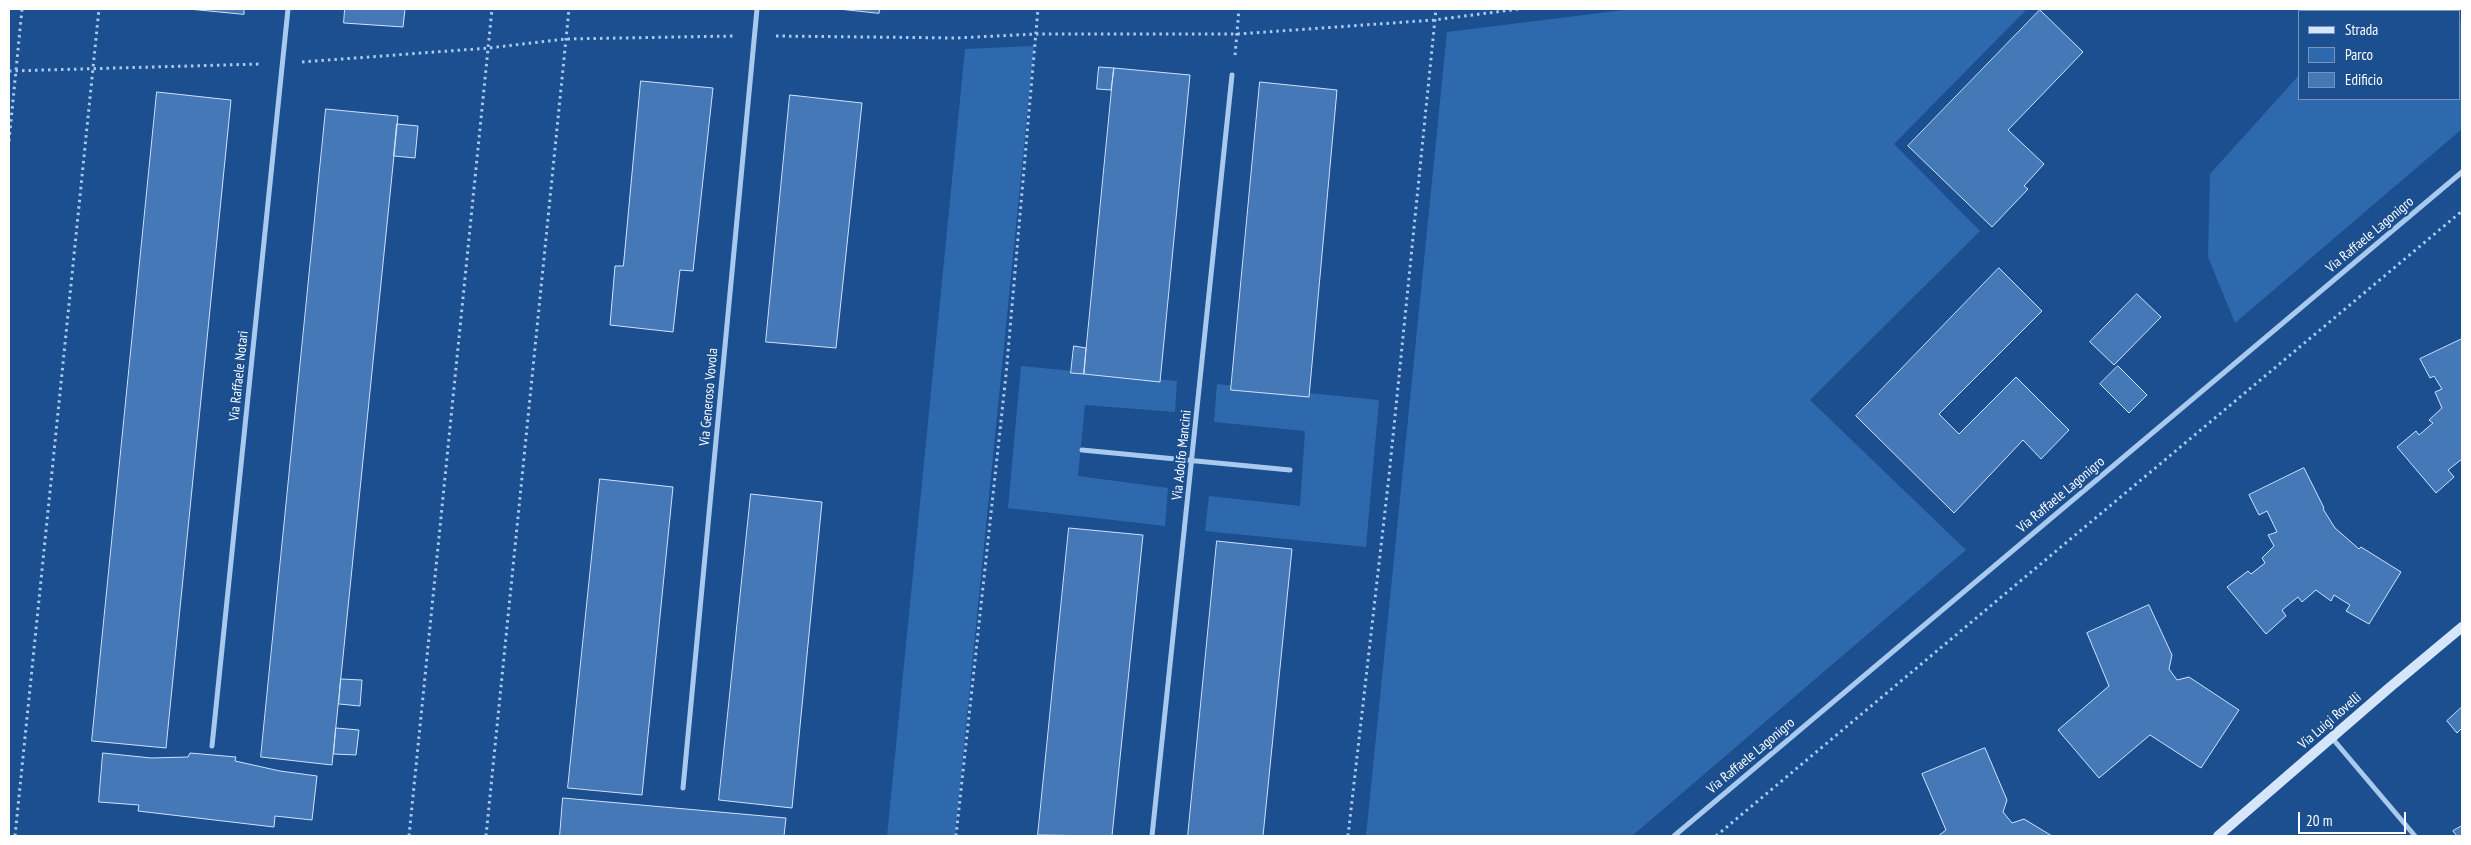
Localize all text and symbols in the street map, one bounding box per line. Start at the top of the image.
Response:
legend [2298,10,2461,100]
text: Strada [2345,20,2378,39]
text: Parco [2345,45,2373,64]
text: Edificio [2345,70,2383,89]
street label: Via Raffaele Lagonigro [2323,193,2417,277]
street label: Via Raffaele Notari [226,330,252,422]
street label: Via Generoso Vovola [696,347,722,447]
street label: Via Adolfo Mancini [1169,409,1195,501]
street label: Via Raffaele Lagonigro [2014,453,2108,537]
street label: Via Luigi Rovelli [2295,689,2365,753]
street label: Via Raffaele Lagonigro [1704,714,1798,798]
scale bar [2301,802,2408,834]
text: 20 m [2306,811,2332,830]

